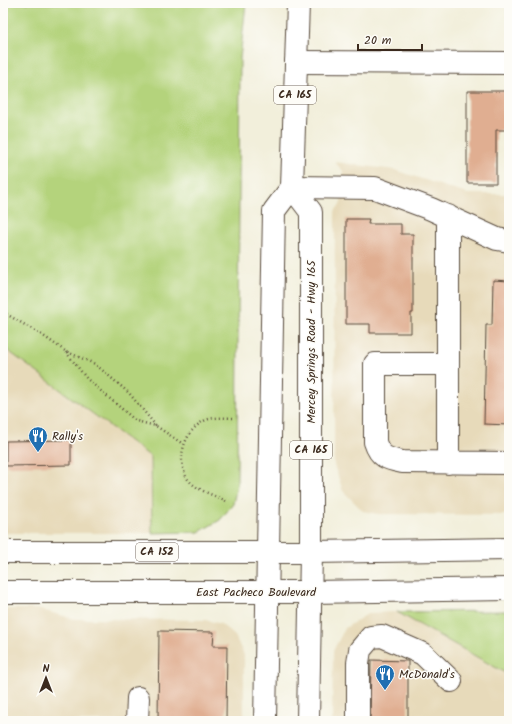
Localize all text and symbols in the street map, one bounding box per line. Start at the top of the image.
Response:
scale bar [358,26,422,52]
text: 20 m [364,31,392,50]
road number: CA 165 [274,86,316,104]
street label: Mercey Springs Road - Hwy 165 [302,259,321,424]
restaurant icon: Rally's [27,425,49,453]
place label: Rally's [52,427,83,446]
road number: CA 165 [290,441,332,459]
road number: CA 152 [136,543,178,561]
street label: East Pacheco Boulevard [196,583,317,602]
north arrow [26,658,66,698]
text: N [43,660,50,678]
restaurant icon: McDonald's [374,663,396,691]
place label: McDonald's [399,665,455,684]

